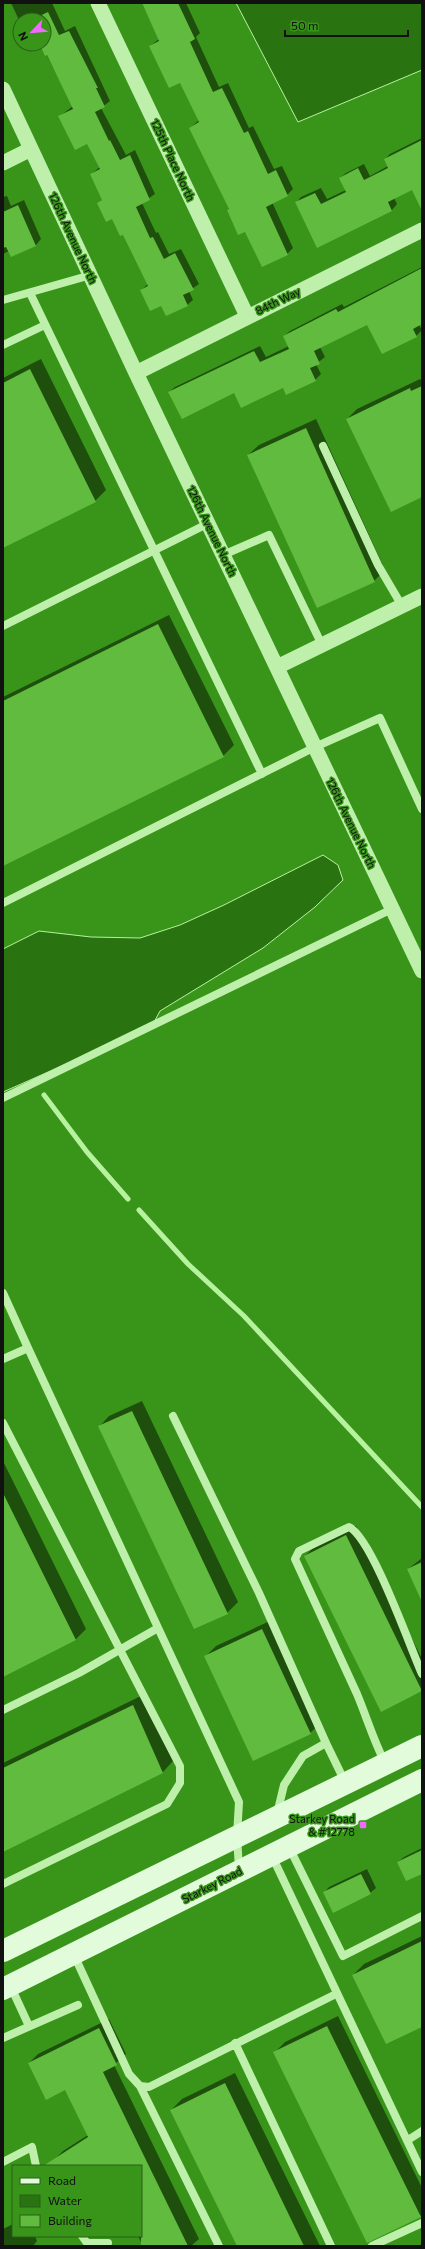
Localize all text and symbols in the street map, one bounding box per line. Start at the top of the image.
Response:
north arrow [12,12,52,52]
scale bar [285,12,408,38]
text: 50 m [291,18,319,32]
text: N [15,30,30,43]
street label: 125th Place North [149,117,198,203]
street label: 126th Avenue North [47,190,100,286]
street label: 84th Way [253,284,303,317]
street label: 126th Avenue North [185,483,240,578]
street label: 126th Avenue North [324,775,379,870]
place label: Starkey Road & #12778 [289,1812,355,1838]
marker: Starkey Road & #12778 [358,1820,368,1830]
street label: Starkey Road [179,1864,244,1905]
legend [12,2165,142,2237]
text: Road [48,2173,76,2187]
text: Water [48,2193,82,2207]
text: Building [48,2213,92,2227]

